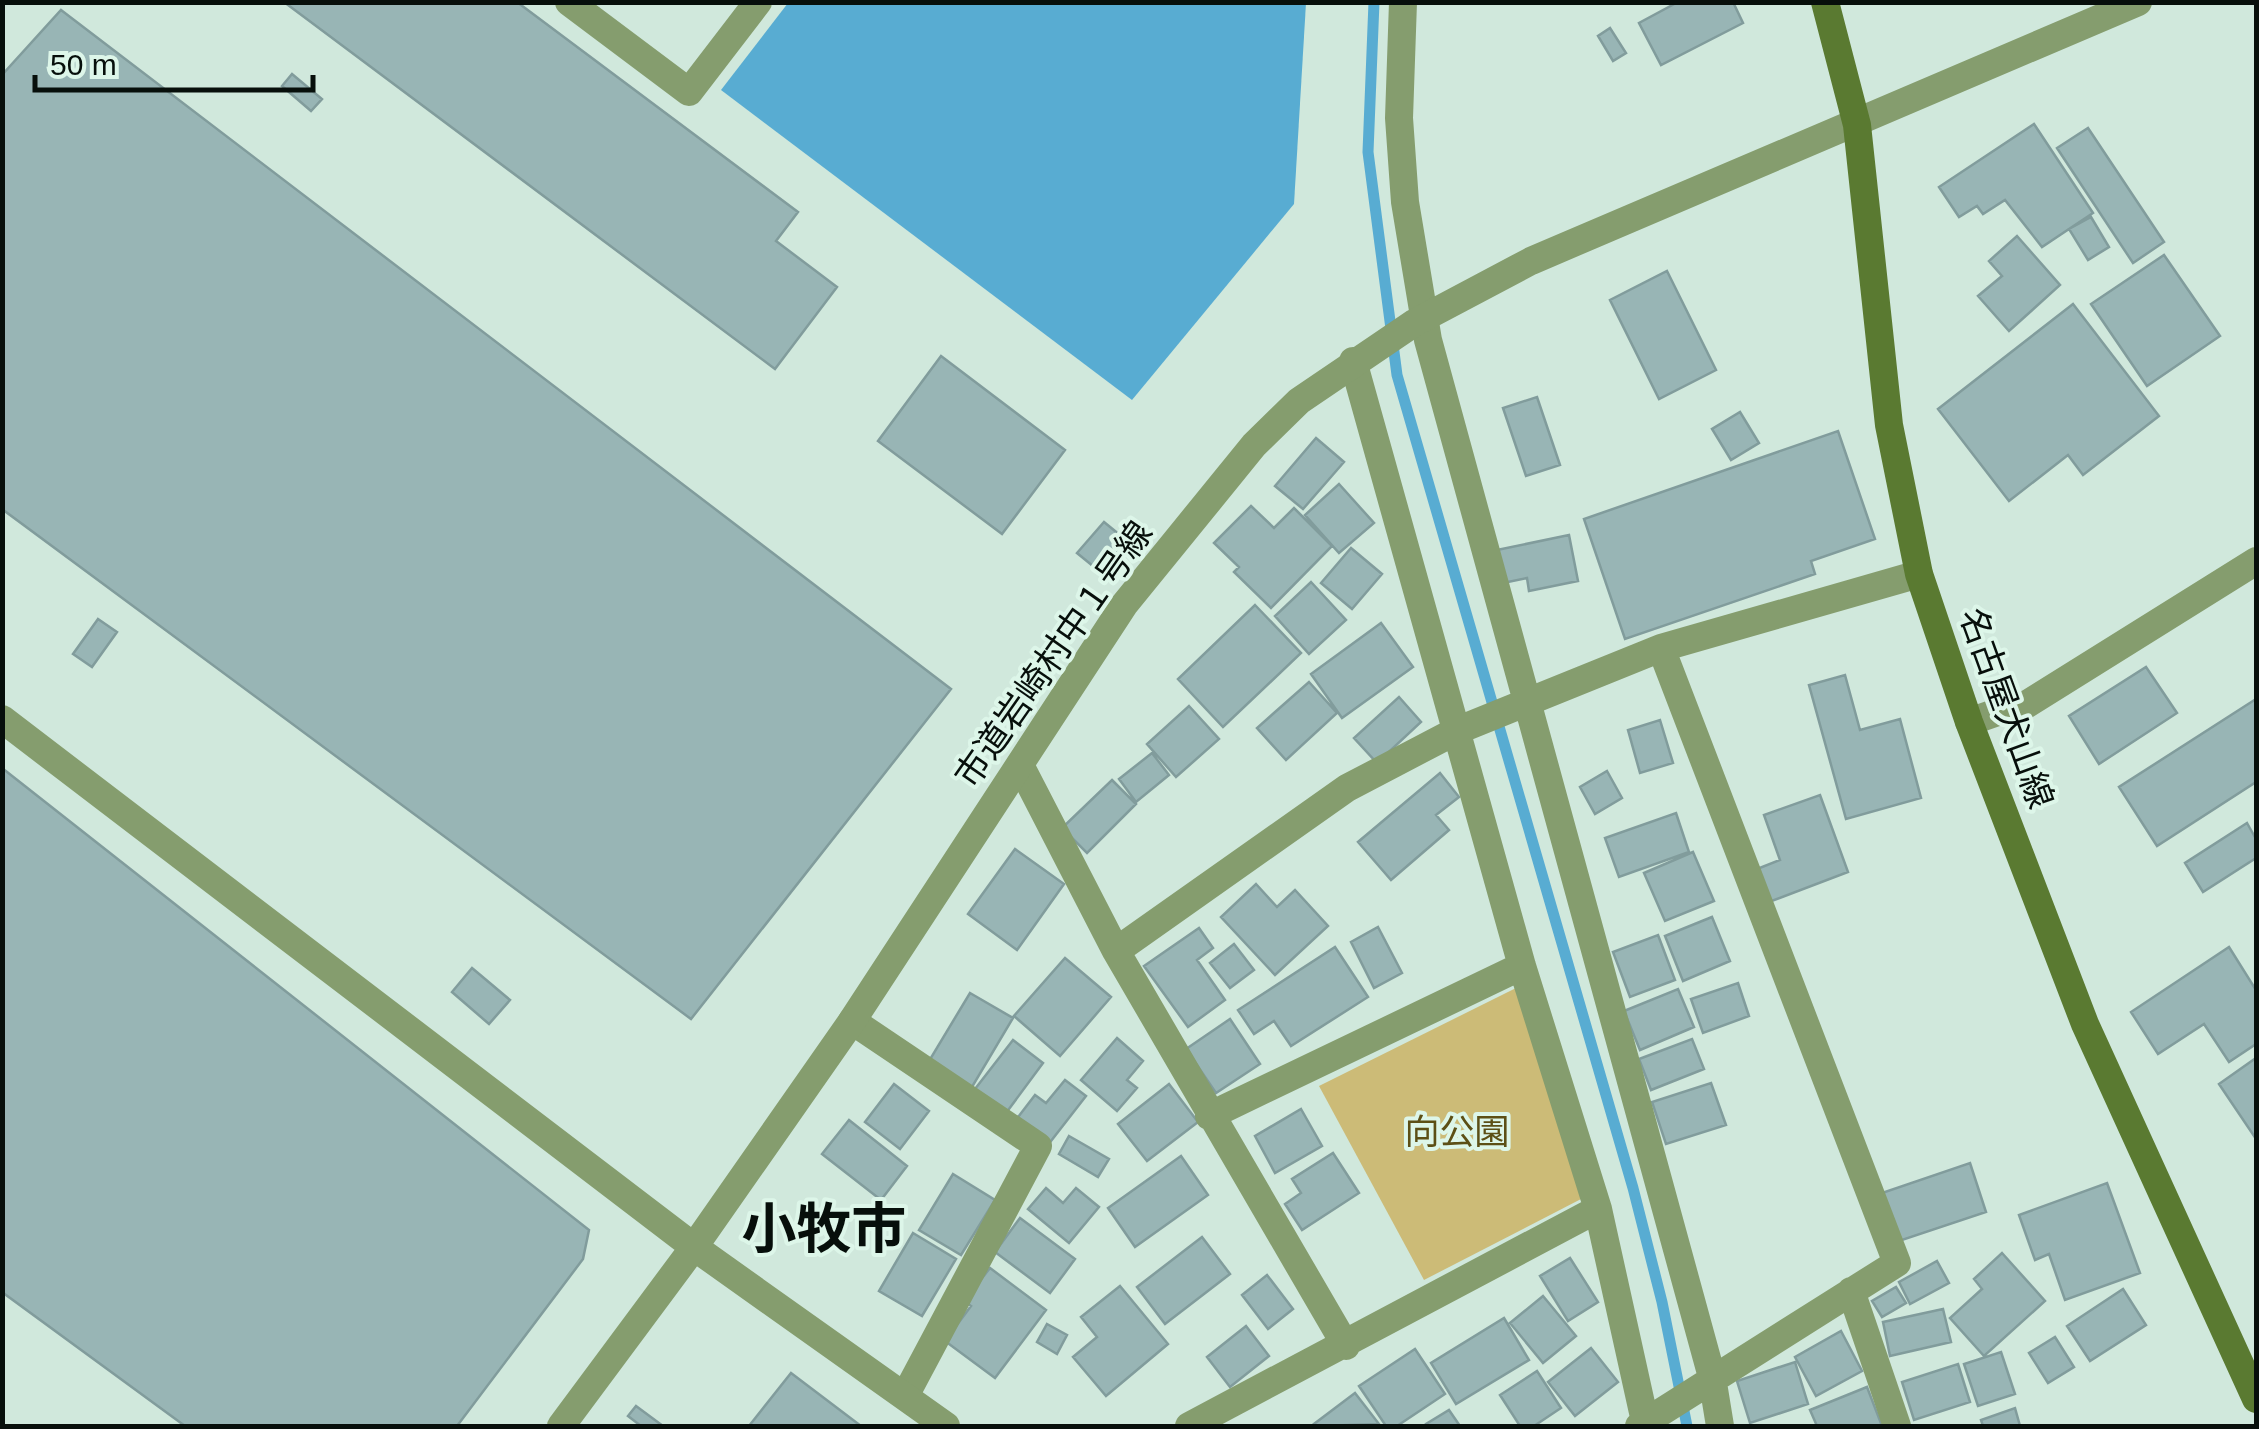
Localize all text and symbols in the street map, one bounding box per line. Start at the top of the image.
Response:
scale bar [35,30,312,92]
text: 50 m [50,48,117,81]
street label: 市道岩崎村中１号線 [947,514,1159,794]
street label: 名古屋犬山線 [1953,603,2061,813]
park label: 向公園 [1404,1112,1510,1151]
district label: 小牧市 [741,1198,907,1260]

